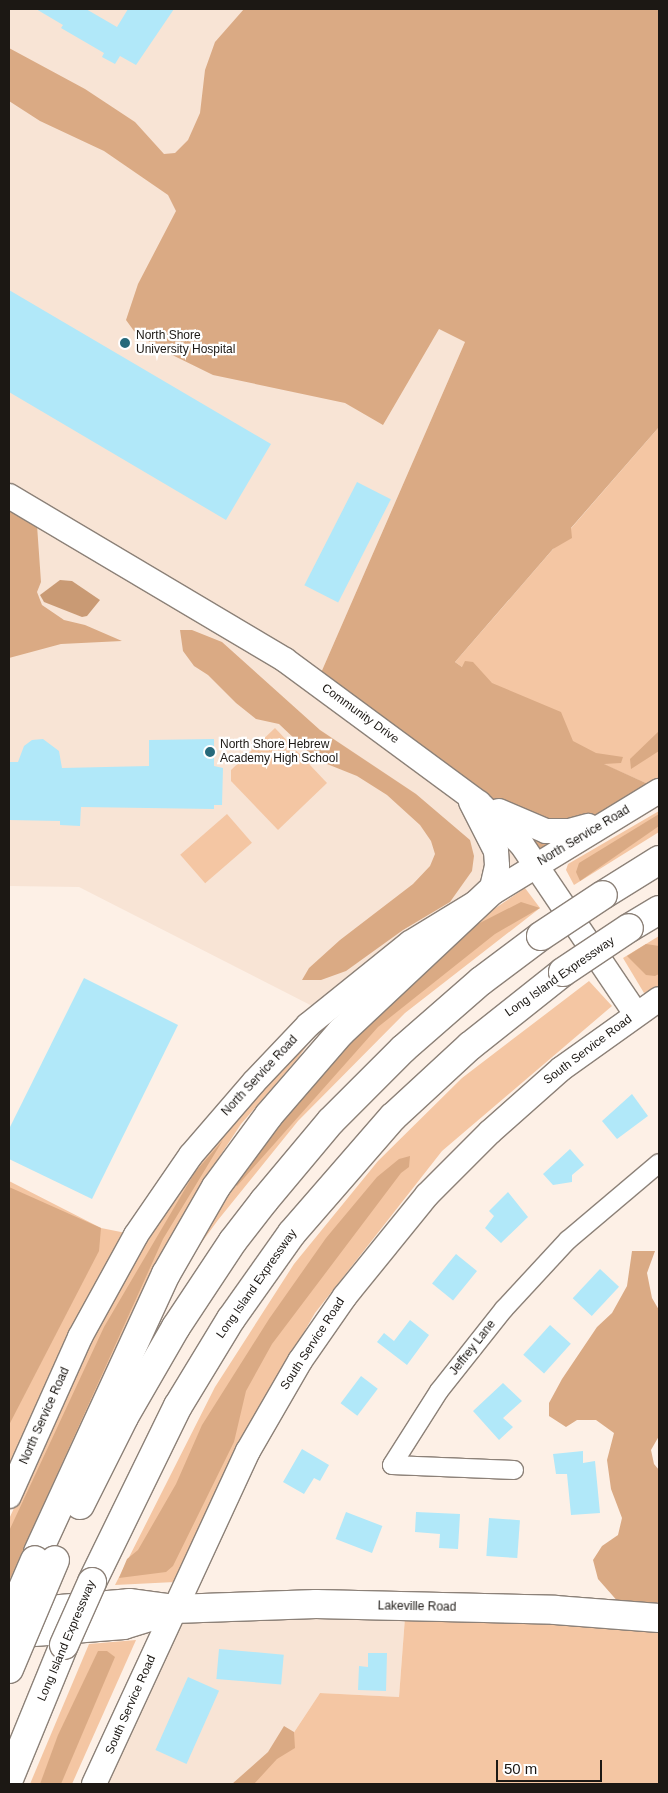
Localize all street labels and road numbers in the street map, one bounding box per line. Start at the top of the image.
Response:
street label: Community Drive [319,681,401,747]
street label: North Service Road [535,803,633,869]
street label: Long Island Expressway [503,934,617,1020]
street label: South Service Road [541,1012,635,1088]
street label: North Service Road [219,1033,301,1119]
street label: Long Island Expressway [214,1227,300,1341]
street label: South Service Road [278,1295,348,1393]
street label: Jeffrey Lane [447,1318,499,1378]
street label: North Service Road [17,1365,73,1467]
street label: Long Island Expressway [35,1578,99,1704]
street label: Lakeville Road [378,1599,456,1615]
street label: South Service Road [103,1653,159,1757]

